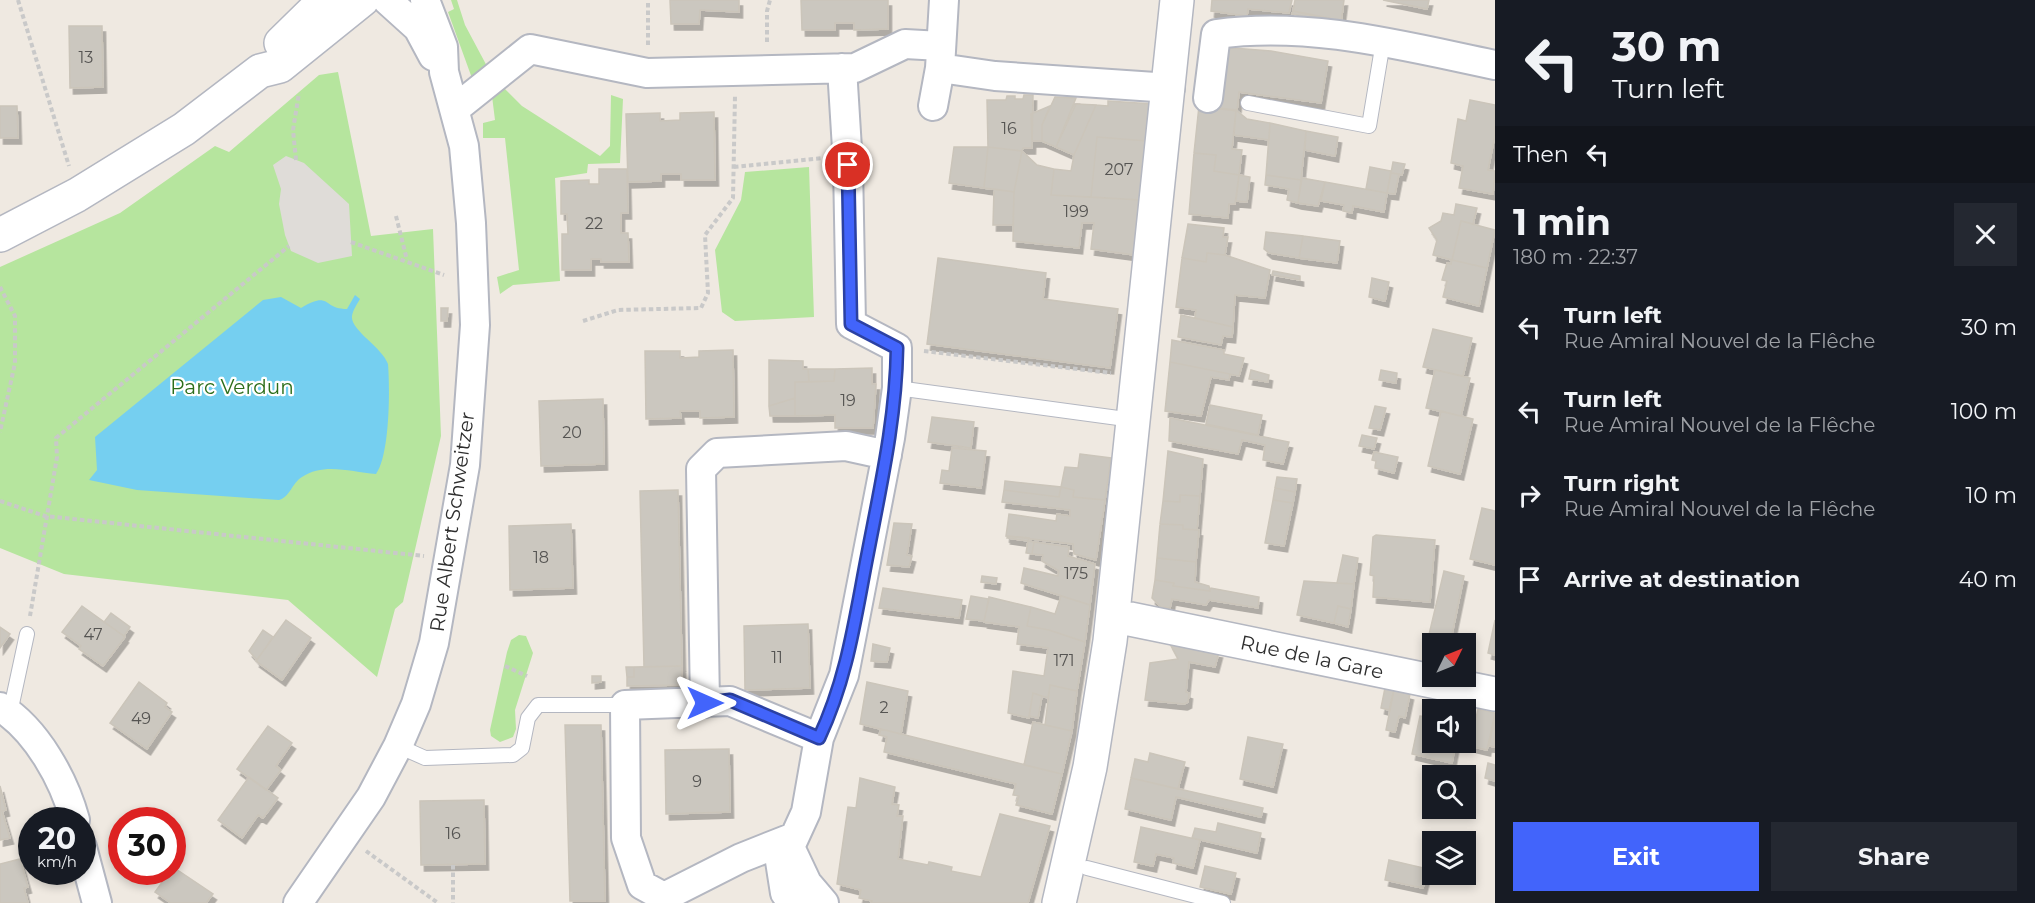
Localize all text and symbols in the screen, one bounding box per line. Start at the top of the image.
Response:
text: 30 m [1612,20,1721,72]
icon: left [1513,24,1591,102]
house number: 13 [79,48,93,67]
text: Turn left [1612,72,1725,105]
house number: 16 [1001,119,1017,138]
icon: left [1581,138,1614,171]
pin [822,139,873,190]
text: Then [1513,141,1569,168]
icon: arrive [831,148,864,181]
house number: 207 [1105,160,1133,179]
text: 1 min [1513,200,1611,244]
house number: 199 [1063,202,1089,221]
button: close [1954,203,2017,266]
house number: 22 [585,214,603,233]
text: 180 m · 22:37 [1513,245,1638,269]
text: Turn left [1564,302,1662,329]
icon: left [1513,311,1546,344]
text: 30 m [1961,314,2017,341]
text: Rue Amiral Nouvel de la Flêche [1564,329,1875,353]
park label: Parc Verdun [170,375,294,399]
text: Turn left [1564,386,1662,413]
house number: 19 [840,391,856,410]
icon: left [1513,395,1546,428]
text: 100 m [1951,398,2017,425]
street label: Rue Albert Schweitzer [425,410,479,634]
text: Rue Amiral Nouvel de la Flêche [1564,413,1875,437]
house number: 20 [562,423,582,442]
text: Turn right [1564,470,1679,497]
icon: right [1513,479,1546,512]
text: 10 m [1965,482,2017,509]
text: Rue Amiral Nouvel de la Flêche [1564,497,1875,521]
house number: 18 [533,548,549,567]
icon: arrive [1513,563,1546,596]
house number: 175 [1064,564,1088,583]
text: Arrive at destination [1564,566,1800,593]
text: 40 m [1959,566,2017,593]
house number: 47 [83,625,103,644]
street label: Rue de la Gare [1238,630,1386,684]
north arrow [1422,633,1476,687]
map controls [1422,633,1476,885]
house number: 11 [771,648,783,667]
house number: 171 [1053,651,1075,670]
position arrow [673,671,737,735]
house number: 2 [879,698,889,717]
button: sound [1422,699,1476,753]
house number: 49 [131,709,151,728]
button: search [1422,765,1476,819]
house number: 9 [692,772,702,791]
speed limit sign: 30 [108,807,186,885]
text: 20 [38,820,76,857]
button: Exit [1513,822,1759,891]
button: Share [1771,822,2017,891]
house number: 16 [445,824,461,843]
button: layers [1422,831,1476,885]
text: km/h [37,852,77,871]

